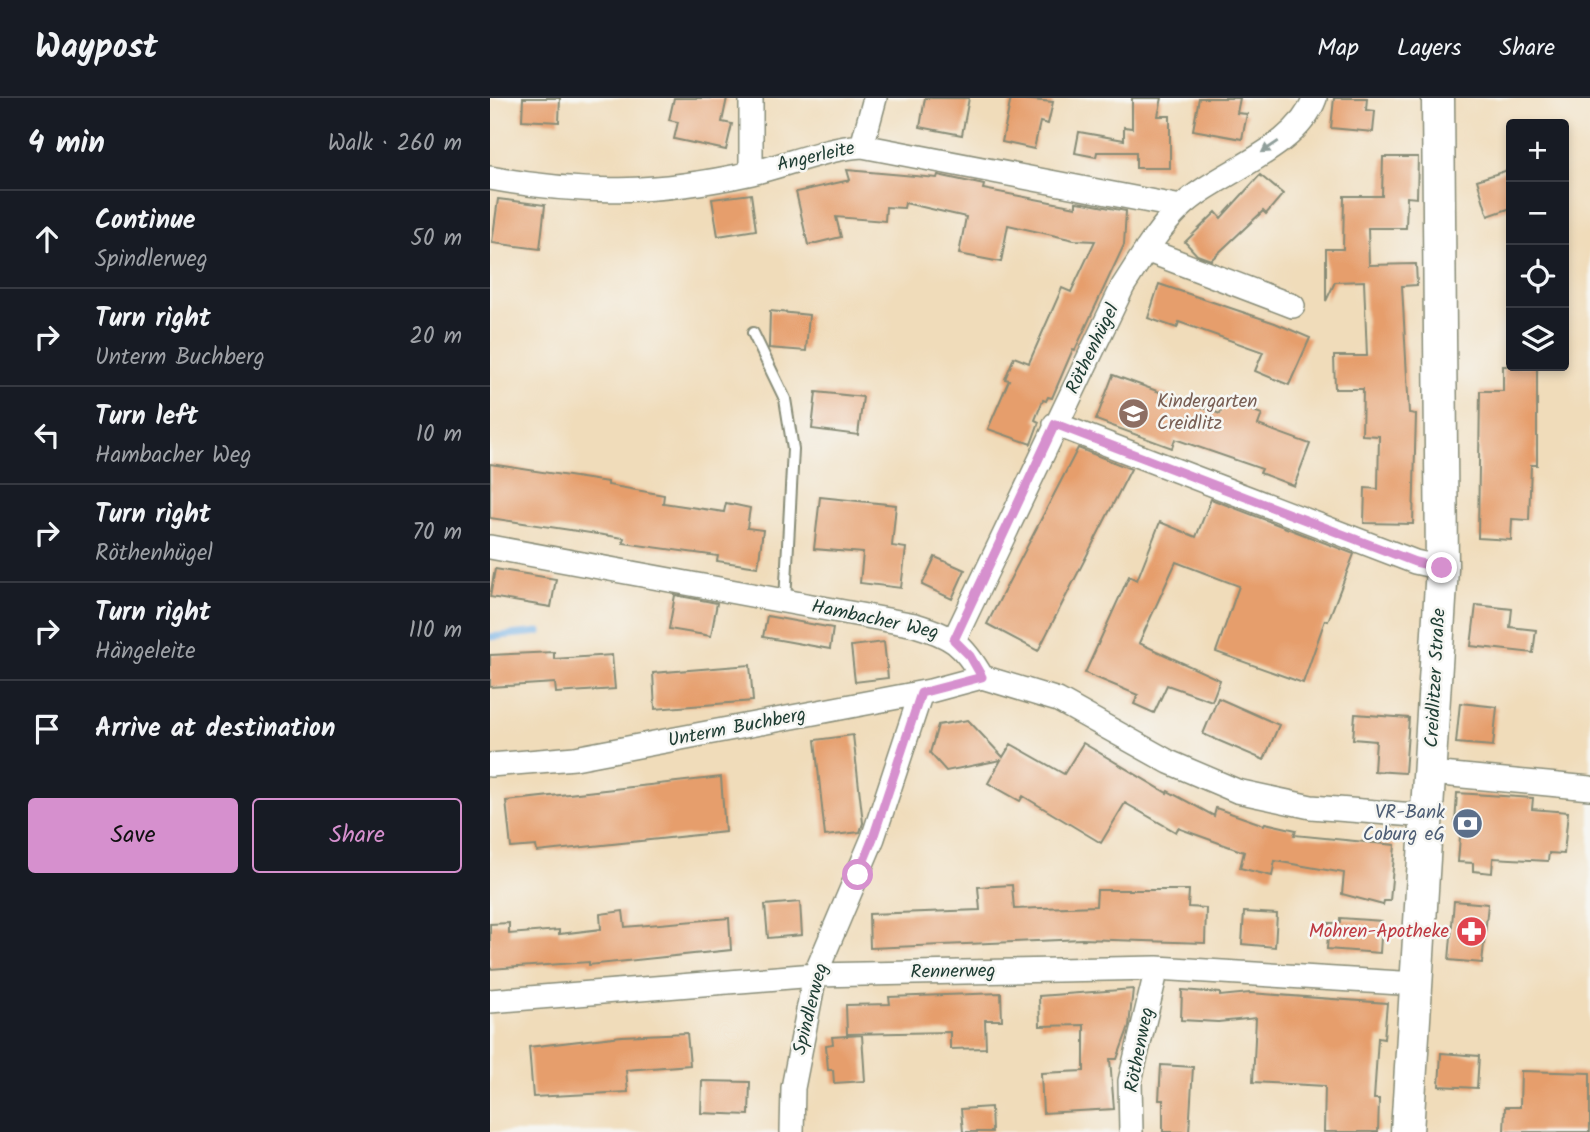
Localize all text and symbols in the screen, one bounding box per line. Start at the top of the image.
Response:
text: Waypost [35,22,158,75]
text: Map [1317,29,1359,68]
text: Layers [1397,29,1461,68]
text: Share [1499,29,1555,68]
map controls [1506,119,1569,371]
button: + [1506,119,1569,182]
text: 4 min [28,120,105,168]
text: Walk · 260 m [328,126,462,162]
street label: Angerleite [774,133,858,181]
one-way arrow [1261,140,1280,153]
button: − [1506,182,1569,245]
text: Continue [95,200,196,242]
icon: ahead [28,220,66,258]
text: 50 m [411,221,462,257]
text: Spindlerweg [95,242,208,278]
button: locate [1506,245,1569,308]
text: Turn right [95,298,211,340]
street label: Röthenhügel [1058,298,1128,399]
button: layers [1506,308,1569,371]
icon: right [28,318,66,356]
text: 20 m [410,319,462,355]
text: Unterm Buchberg [95,340,265,376]
place label: Kindergarten Creidlitz [1157,387,1257,439]
text: Turn left [95,396,198,438]
school or university icon: Kindergarten Creidlitz [1117,396,1151,430]
icon: left [28,416,66,454]
text: 10 m [416,417,462,453]
text: Hambacher Weg [95,438,251,474]
text: Turn right [95,494,211,536]
icon: right [28,514,66,552]
text: 70 m [412,515,462,551]
text: Röthenhügel [95,536,213,572]
route end [1426,552,1457,583]
text: Turn right [95,592,211,634]
street label: Hambacher Weg [809,592,941,648]
street label: Creidlitzer Straße [1417,607,1455,749]
icon: right [28,612,66,650]
text: 110 m [409,613,462,649]
text: Hängeleite [95,634,196,670]
street label: Unterm Buchberg [665,700,809,756]
text: Arrive at destination [95,708,335,750]
icon: arrive [28,710,66,748]
button: Save [28,798,238,873]
button: Share [252,798,462,873]
place label: VR-Bank Coburg eG [1363,798,1445,850]
bank icon: VR-Bank Coburg eG [1451,807,1485,841]
route start [842,859,873,890]
pharmacy icon: Mohren-Apotheke [1455,915,1489,949]
place label: Mohren-Apotheke [1309,917,1449,947]
street label: Rennerweg [910,956,996,988]
street label: Spindlerweg [785,960,837,1058]
street label: Röthenweg [1117,1005,1163,1095]

